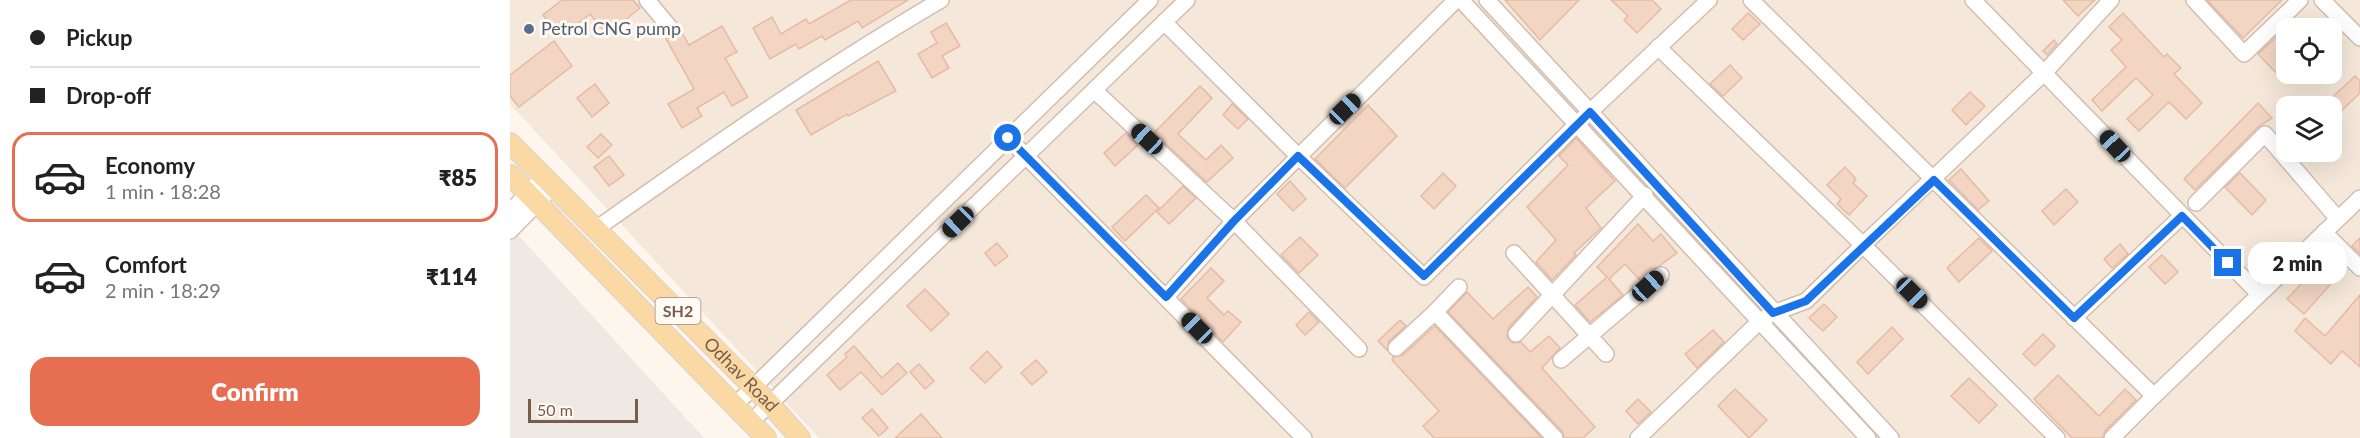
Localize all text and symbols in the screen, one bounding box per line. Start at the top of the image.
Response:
place label: Petrol CNG pump [541,17,681,39]
map controls [2276,18,2342,162]
button: locate [2276,18,2342,84]
marker: Petrol CNG pump [522,22,536,36]
text: Pickup [66,24,132,51]
text: Drop-off [66,82,151,109]
car [1326,90,1364,128]
button: layers [2276,96,2342,162]
car [1128,120,1166,158]
route start [994,124,1021,151]
car [2096,127,2134,165]
icon: car [33,150,87,204]
text: Economy [105,152,195,179]
text: ₹85 [439,164,477,191]
text: 1 min · 18:28 [105,179,221,203]
car [939,203,977,241]
callout: 2 min [2249,242,2348,284]
icon: car [33,249,87,303]
route end [2214,249,2241,276]
text: Comfort [105,251,187,278]
text: 2 min [2273,251,2322,275]
text: ₹114 [426,263,477,290]
car [1629,267,1667,305]
car [1893,274,1931,312]
text: 2 min · 18:29 [105,278,221,302]
road number: SH2 [656,298,700,324]
car [1178,309,1216,347]
street label: Odhav Road [700,332,784,416]
button: Confirm [30,357,480,426]
scale bar [528,396,638,424]
text: 50 m [537,400,573,419]

